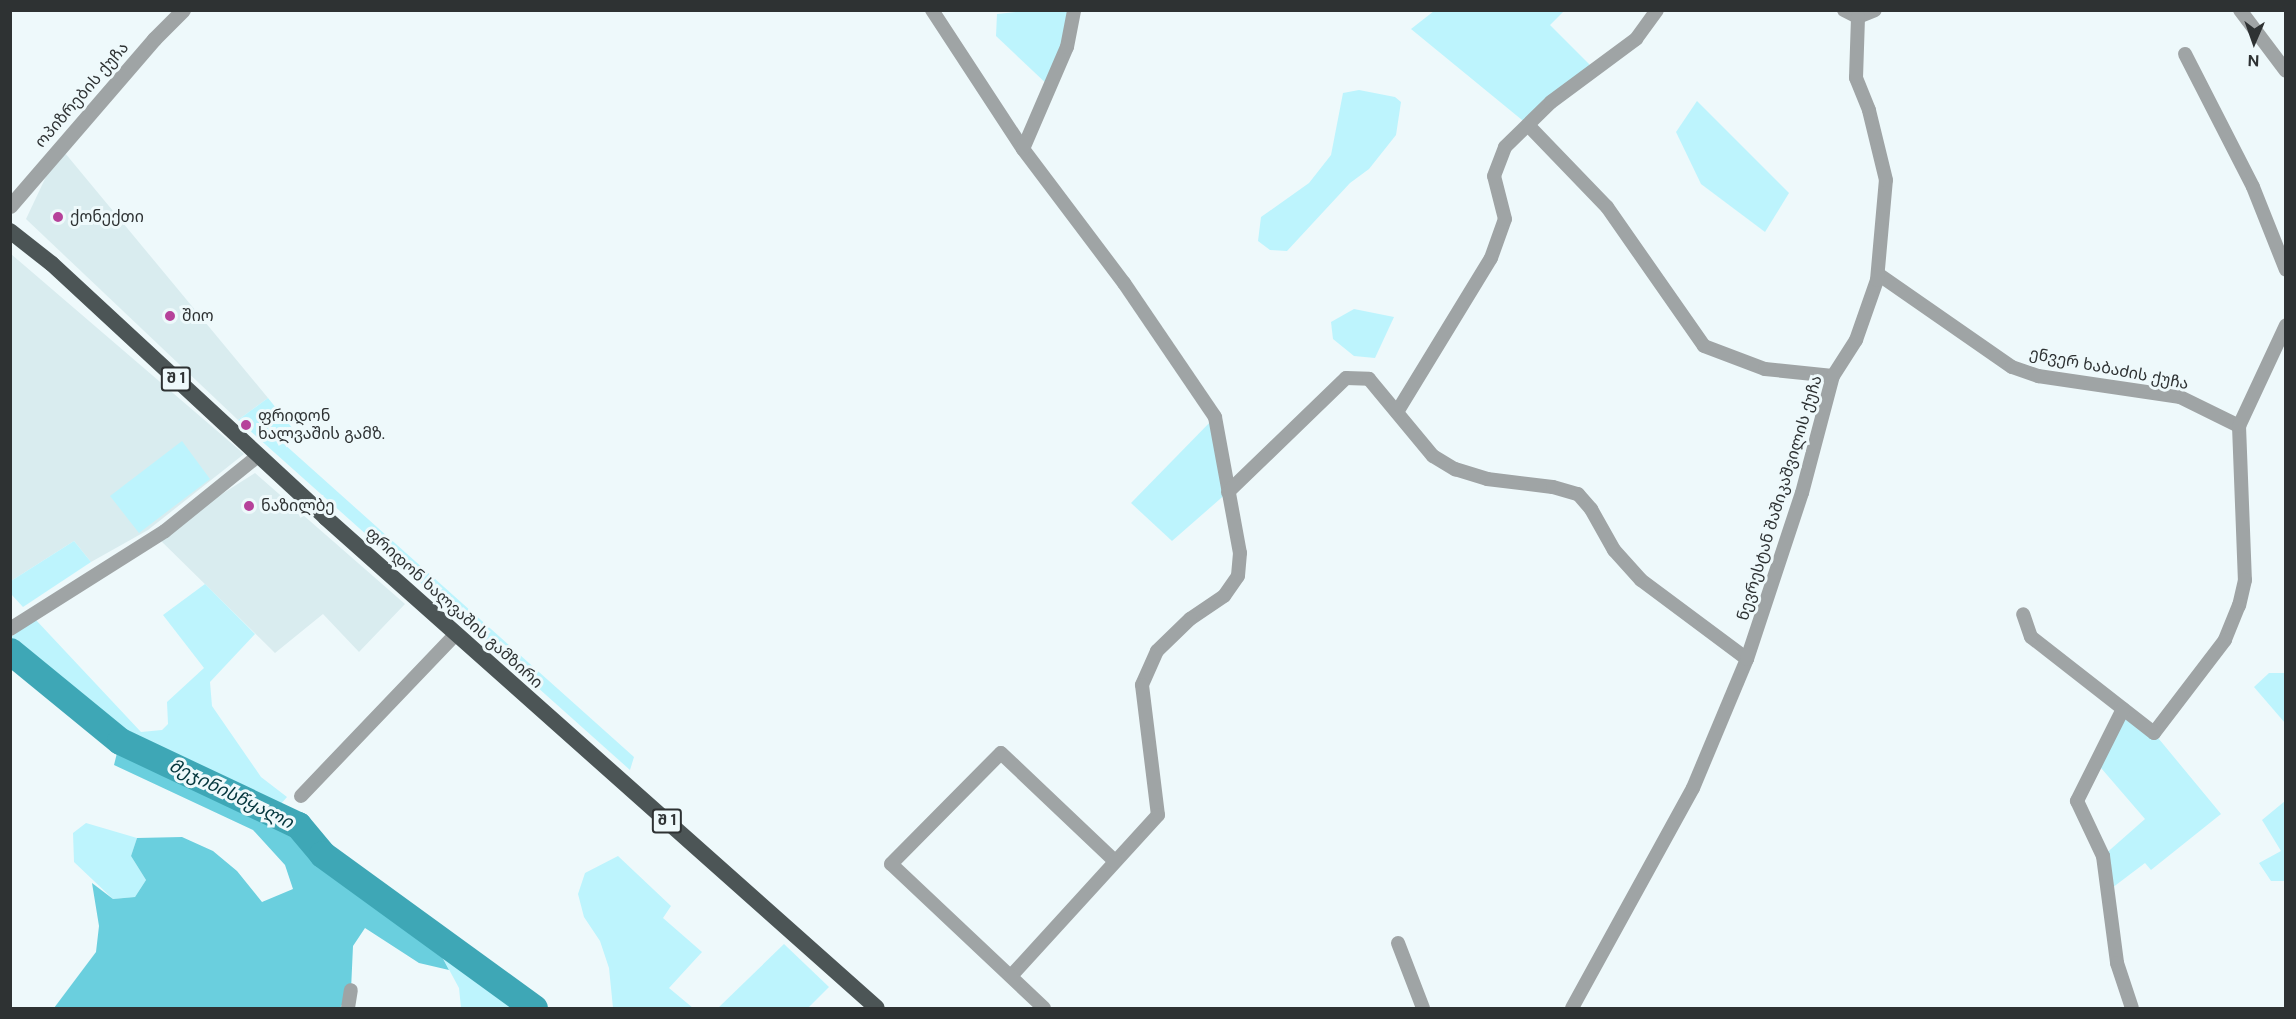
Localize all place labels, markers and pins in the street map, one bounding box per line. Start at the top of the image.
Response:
place label: ქონექთი [70,207,144,227]
marker: ქონექთი [51,210,65,224]
place label: შიო [182,306,214,326]
marker: შიო [163,309,177,323]
place label: ფრიდონ ხალვაშის გამზ. [258,406,385,444]
marker: ფრიდონ ხალვაშის გამზ. [239,418,253,432]
place label: ნაზილბე [261,496,335,516]
marker: ნაზილბე [242,499,256,513]

